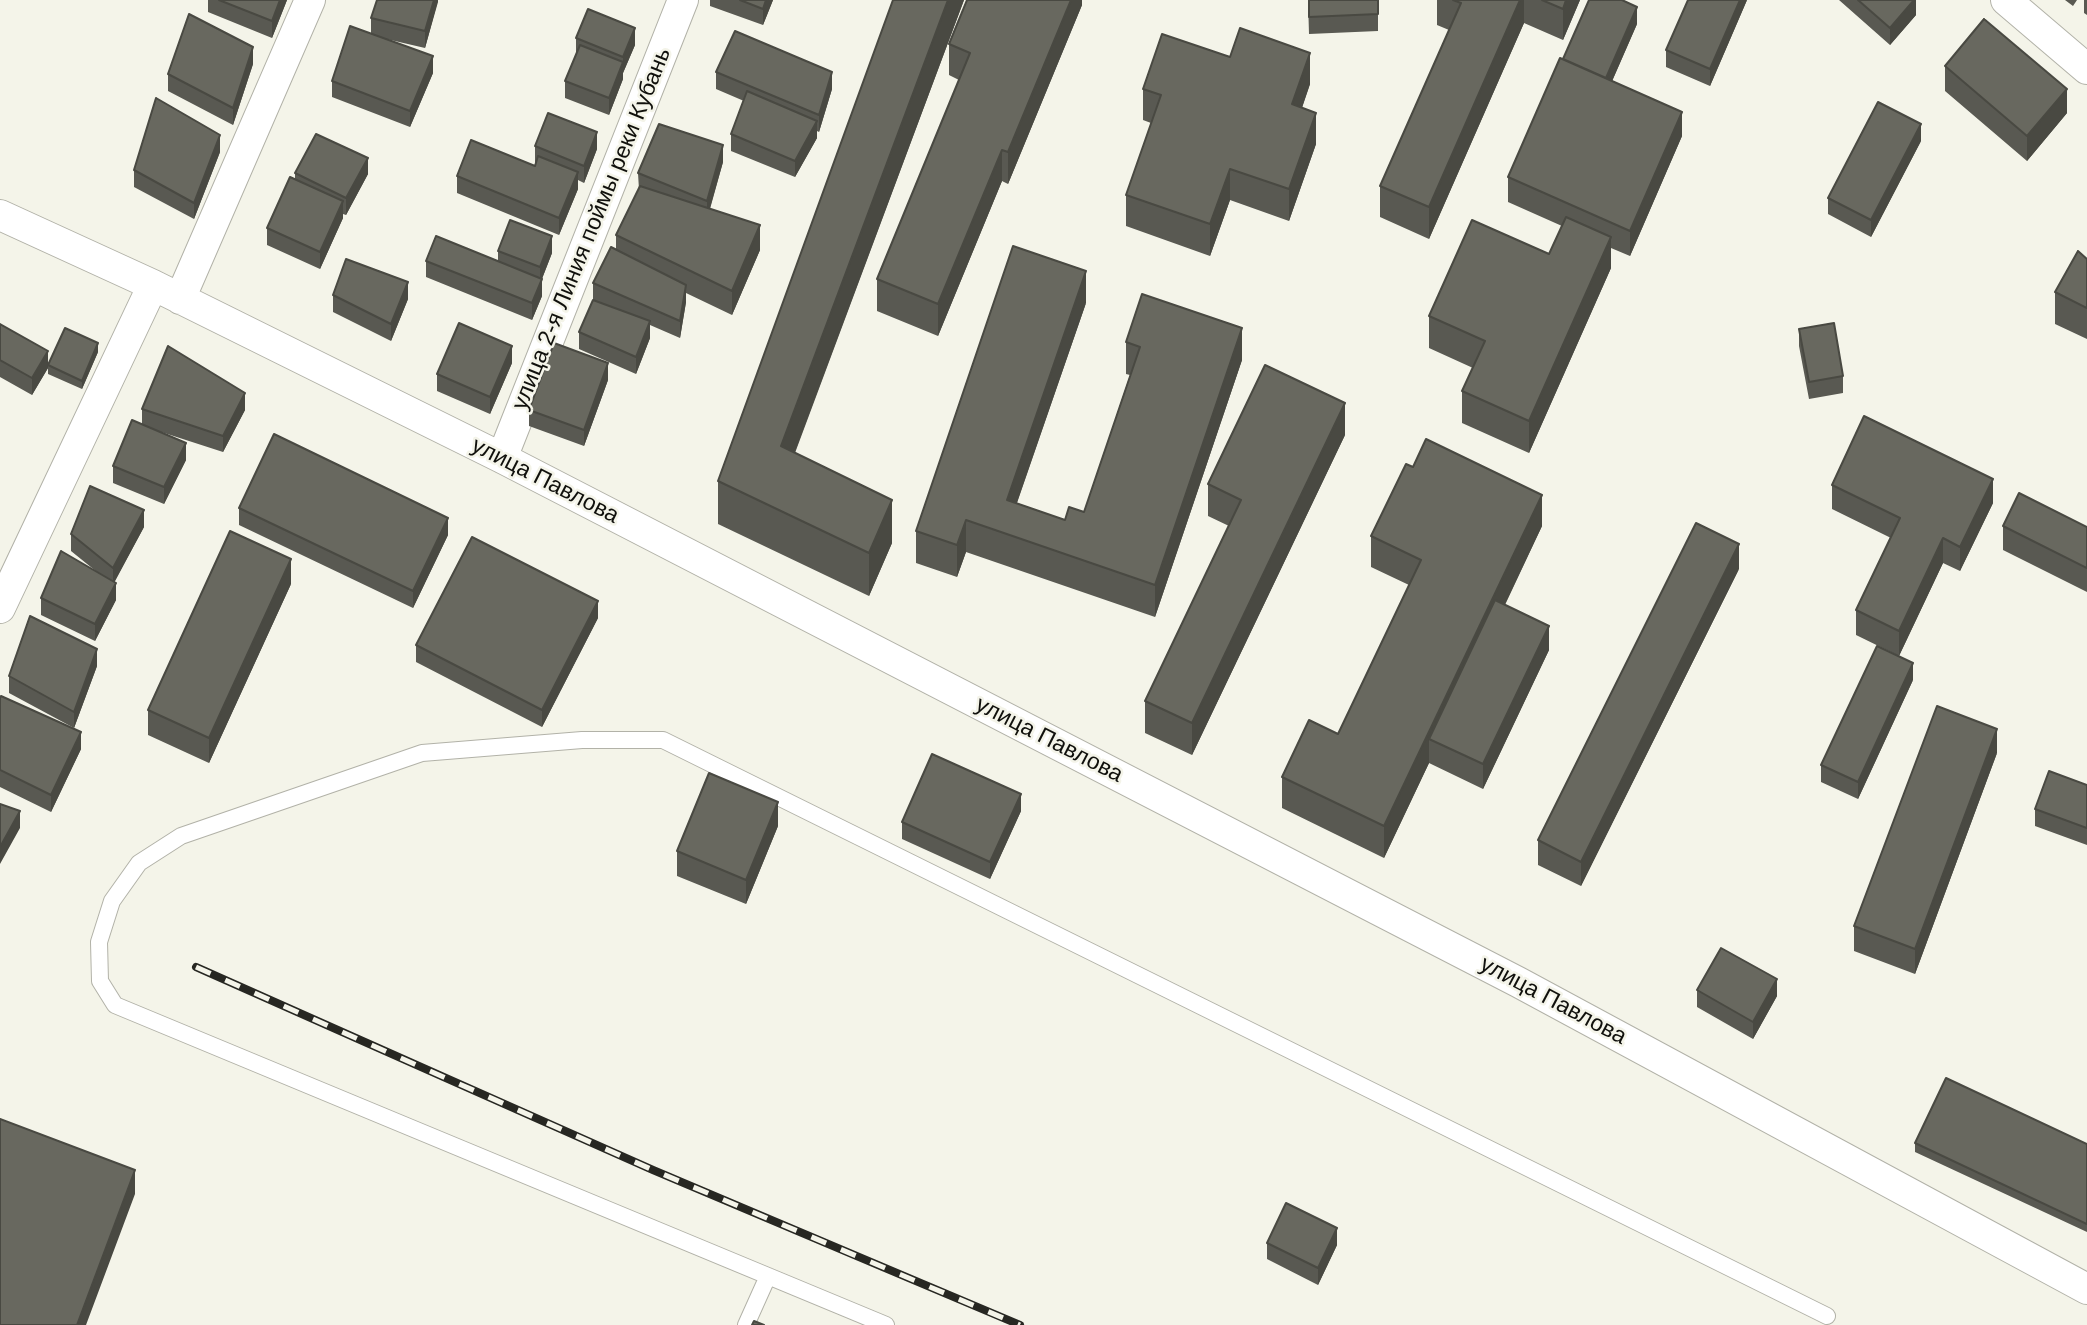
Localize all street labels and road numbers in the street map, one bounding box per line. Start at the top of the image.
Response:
street label: улица 2-я Линия поймы реки Кубань [506,44,678,414]
street label: улица Павлова [467,432,623,530]
street label: улица Павлова [971,691,1127,789]
street label: улица Павлова [1475,951,1631,1051]

